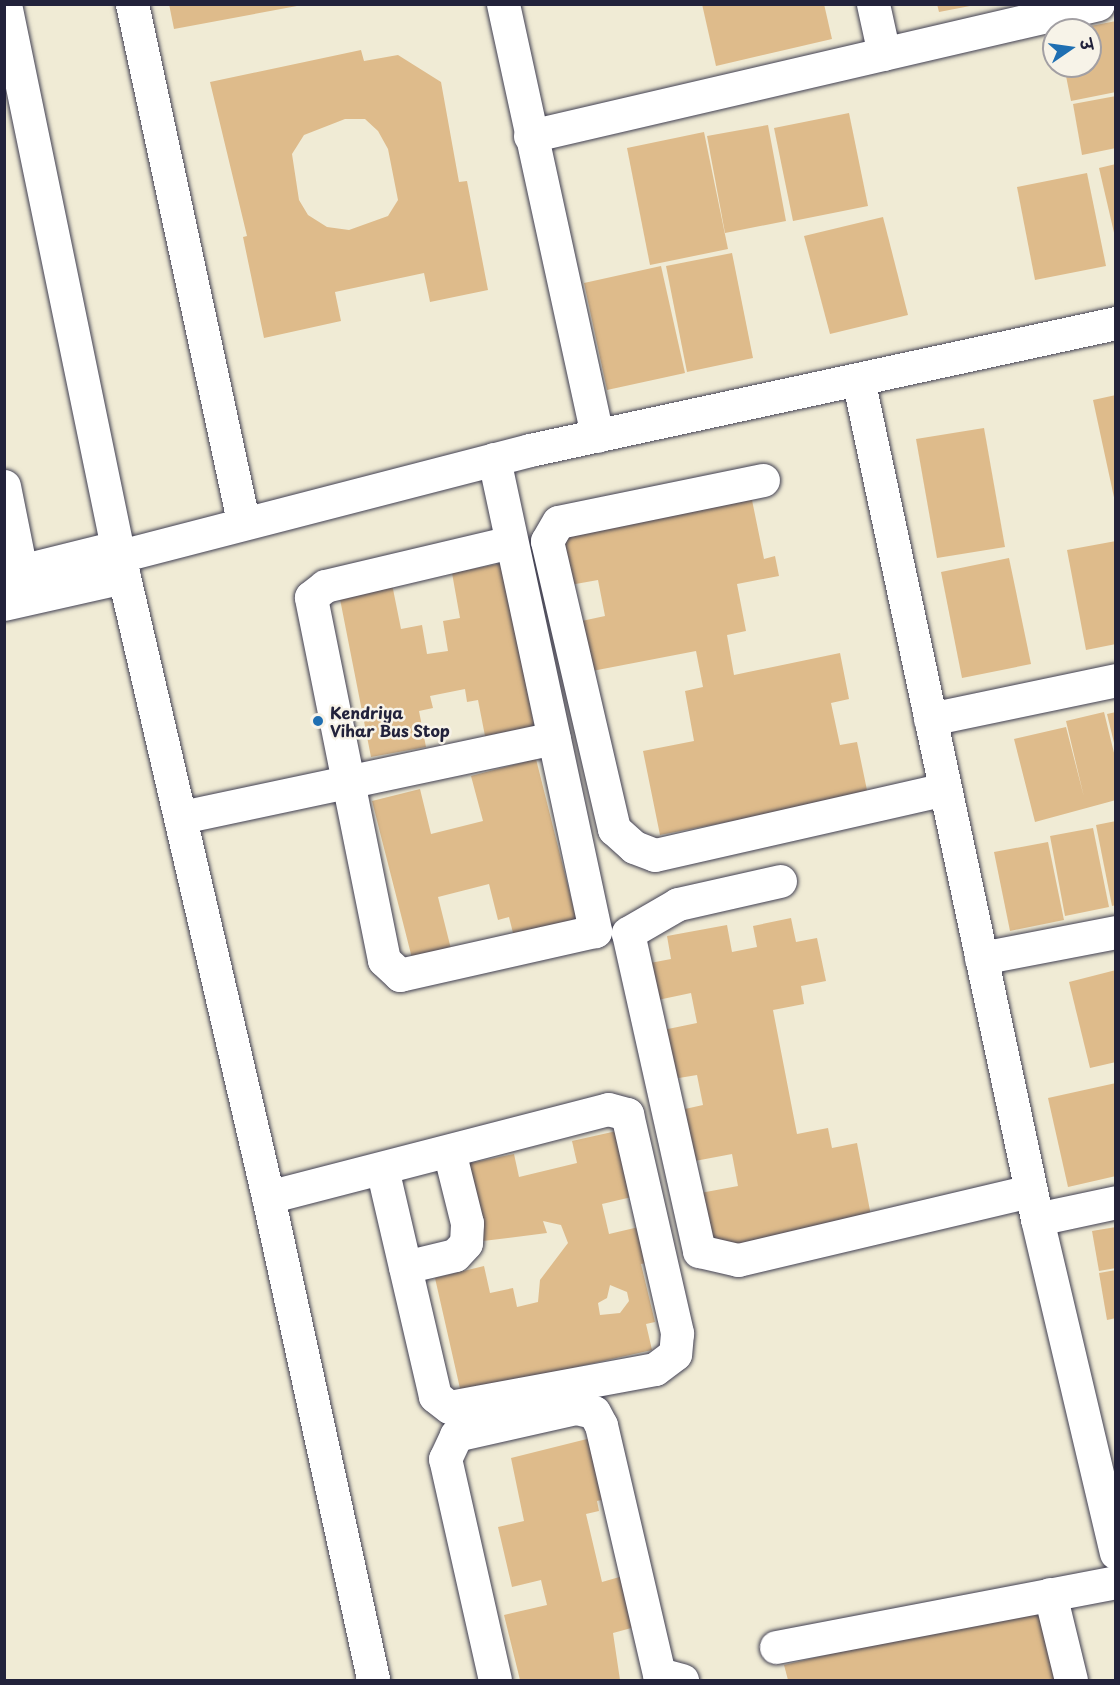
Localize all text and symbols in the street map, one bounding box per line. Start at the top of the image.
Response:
north arrow [1042,18,1102,78]
text: उ [1075,37,1100,52]
place label: Kendriya Vihar Bus Stop [330,702,449,740]
marker: Kendriya Vihar Bus Stop [311,714,325,728]

